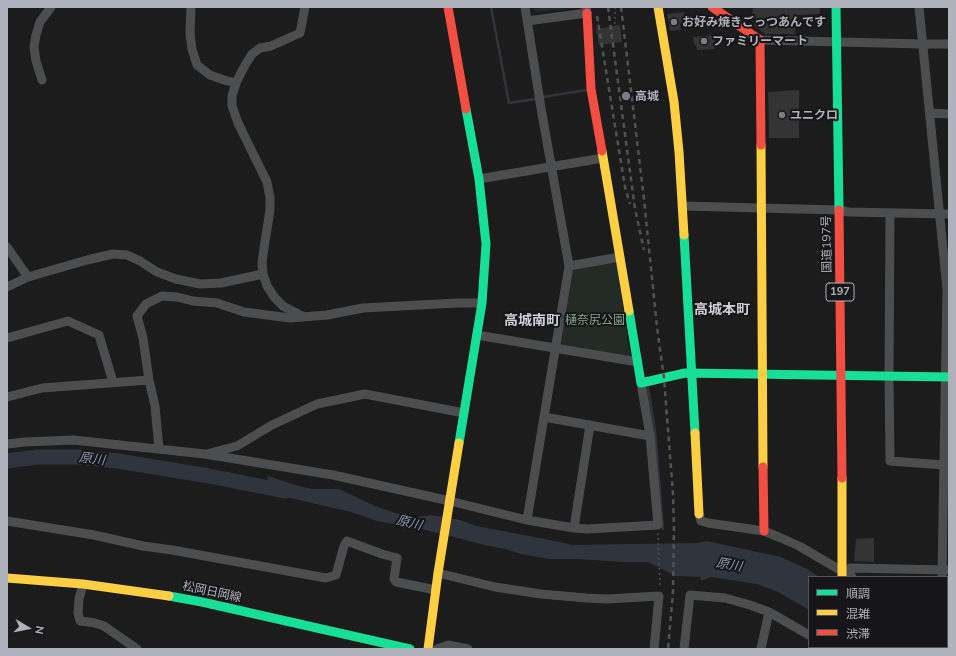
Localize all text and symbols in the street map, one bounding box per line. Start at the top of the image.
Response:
place label: お好み焼きごっつあんです [682,15,826,29]
marker: お好み焼きごっつあんです [669,17,679,27]
place label: ファミリーマート [712,34,808,48]
marker: ファミリーマート [699,36,709,46]
place label: 高城 [635,89,659,103]
marker: 高城 [620,90,632,102]
place label: ユニクロ [790,108,838,122]
marker: ユニクロ [777,110,787,120]
street label: 国道197号 [819,215,835,273]
road number: 197 [826,283,854,301]
district label: 高城本町 [694,302,750,318]
district label: 高城南町 [504,313,560,329]
park label: 樋奈尻公園 [565,313,625,327]
water label: 原川 [78,450,106,468]
water label: 原川 [394,512,424,534]
water label: 原川 [715,555,743,575]
legend [808,576,948,648]
street label: 松岡日岡線 [181,579,243,605]
text: 順調 [846,586,870,601]
text: 混雑 [846,606,870,621]
north arrow [8,608,48,648]
text: N [32,625,47,635]
text: 渋滞 [846,626,870,641]

